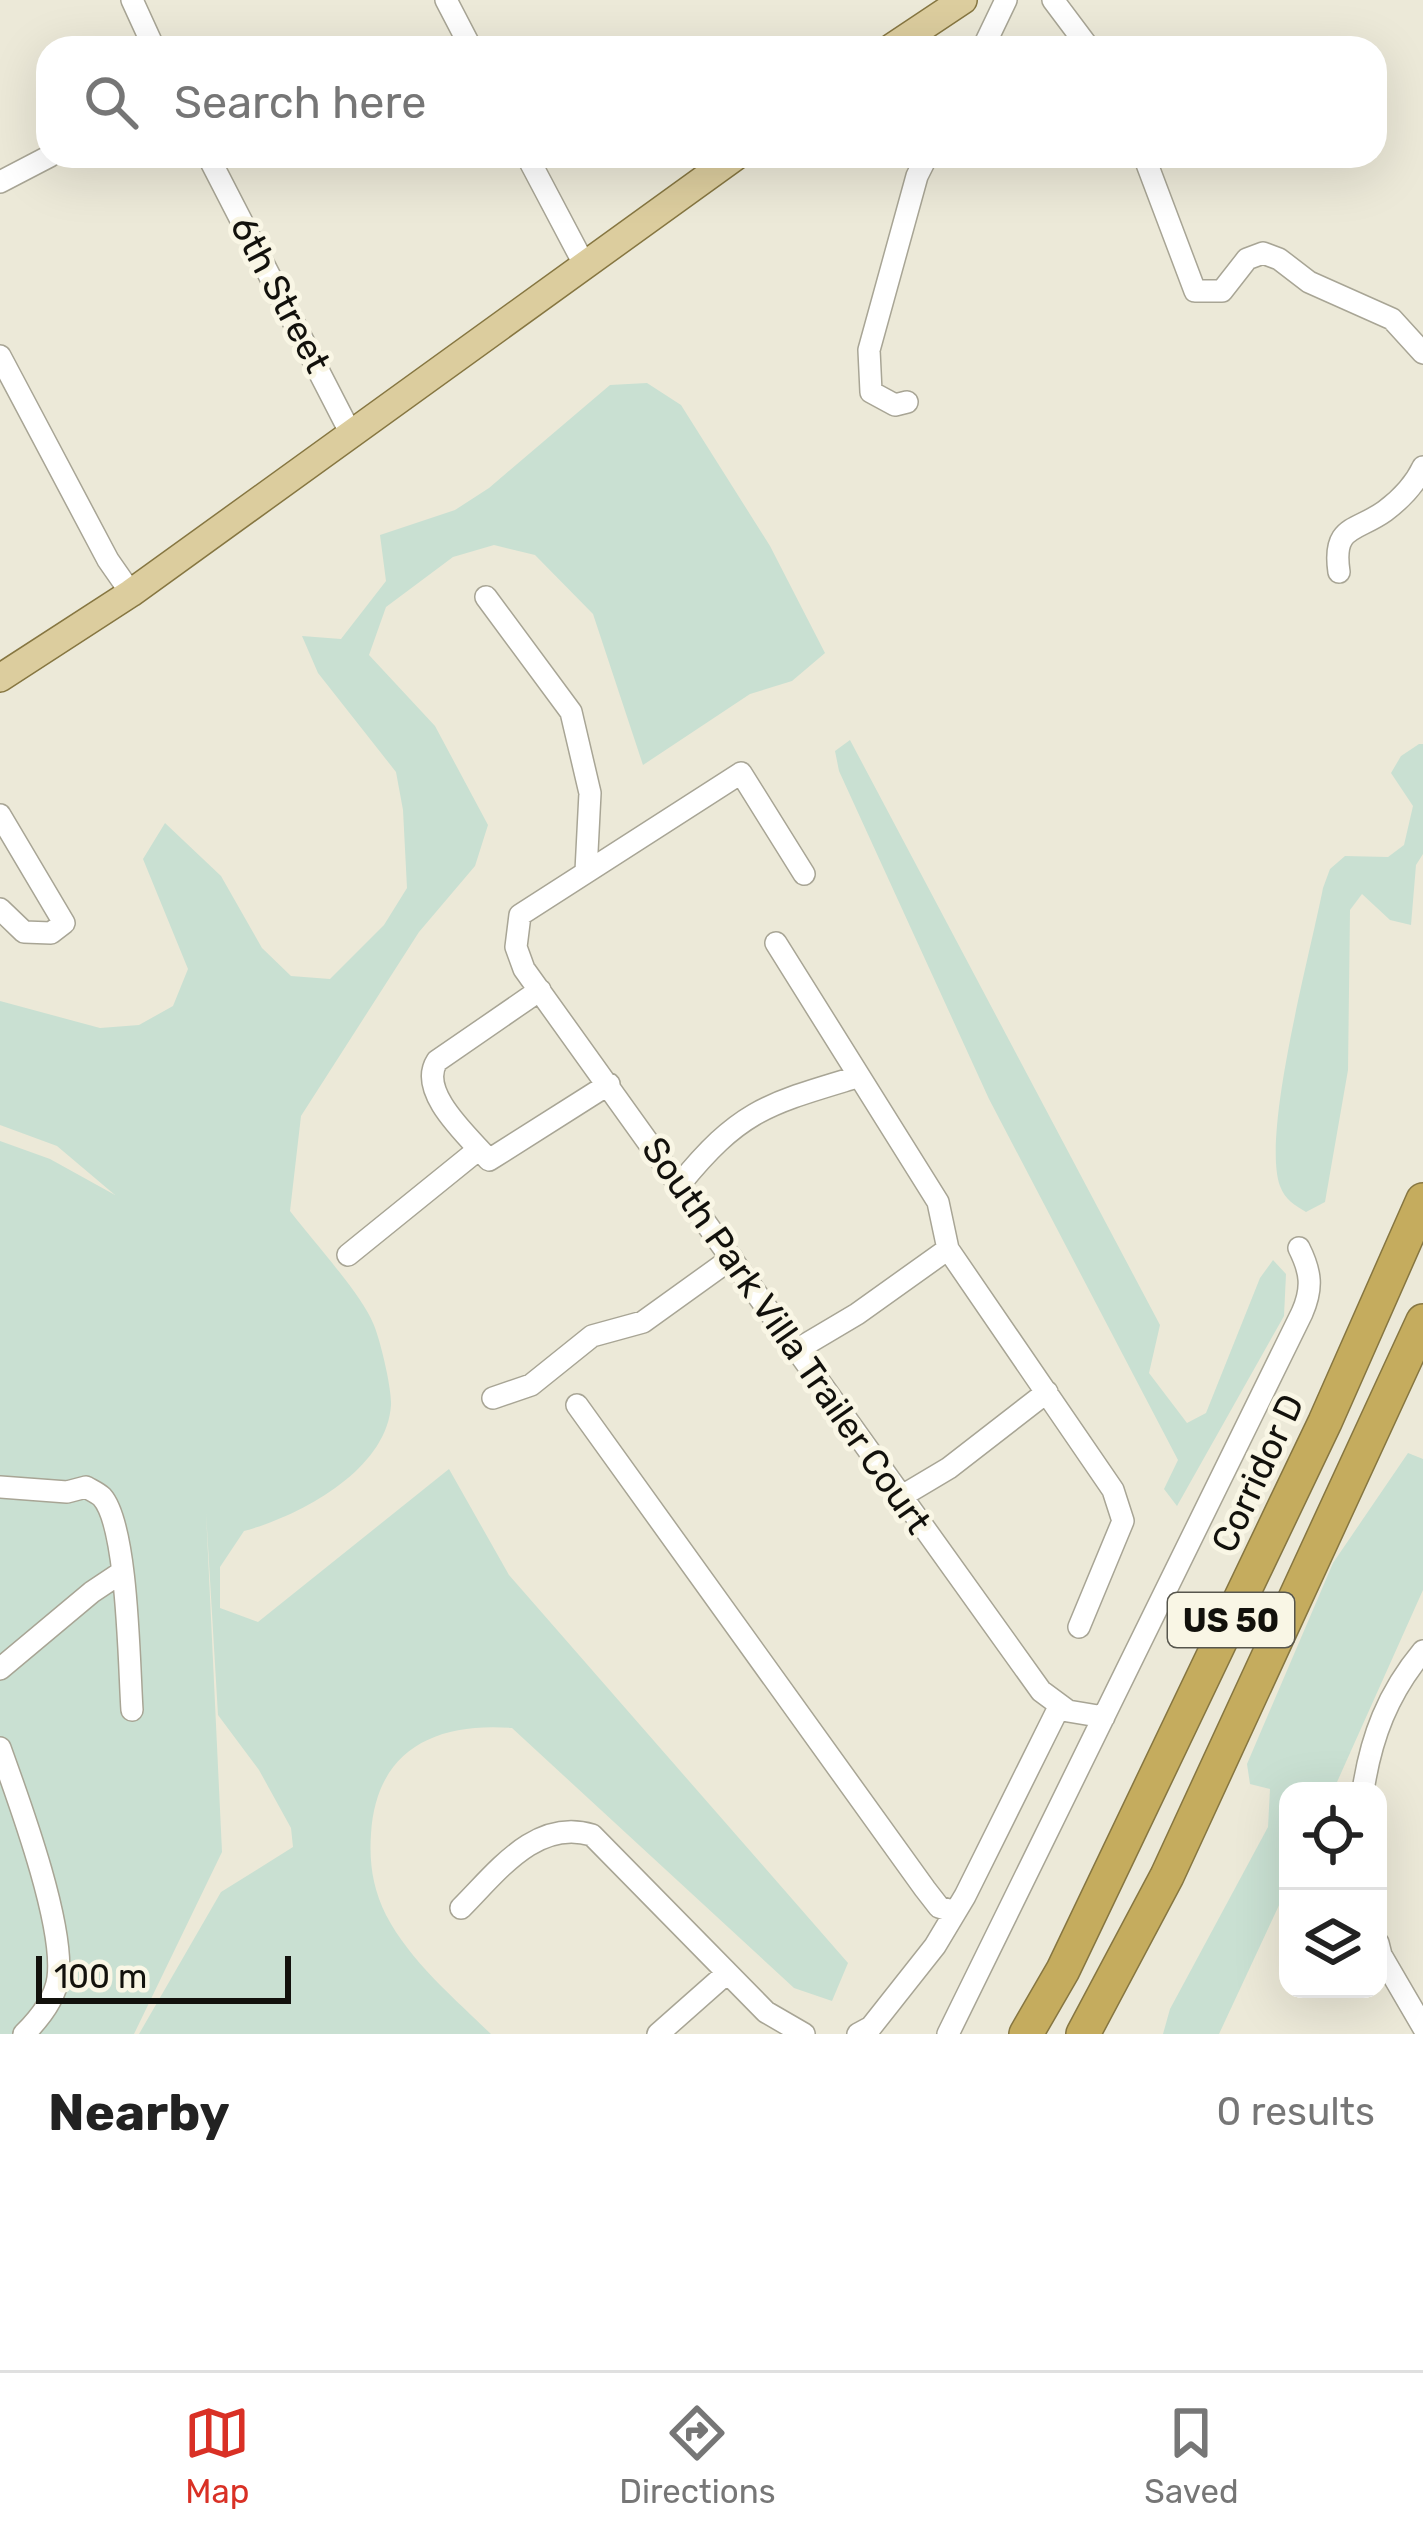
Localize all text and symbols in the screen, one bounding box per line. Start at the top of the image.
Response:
search box [36,36,1387,168]
icon: search [78,69,144,135]
text: Search here [174,76,426,129]
street label: 6th Street [222,209,340,380]
street label: South Park Villa Trailer Court [633,1129,940,1542]
street label: Corridor D [1202,1387,1313,1559]
road number: US 50 [1168,1593,1294,1647]
map controls [1279,1782,1387,1998]
button: locate [1279,1782,1387,1890]
button: layers [1279,1890,1387,1998]
scale bar [36,1950,291,2003]
text: 100 m [54,1957,147,1996]
text: Nearby [48,2082,230,2143]
text: 0 results [1216,2089,1375,2135]
tab: Map [184,2400,250,2511]
tab: Directions [619,2400,776,2511]
tab: Saved [1144,2400,1239,2511]

